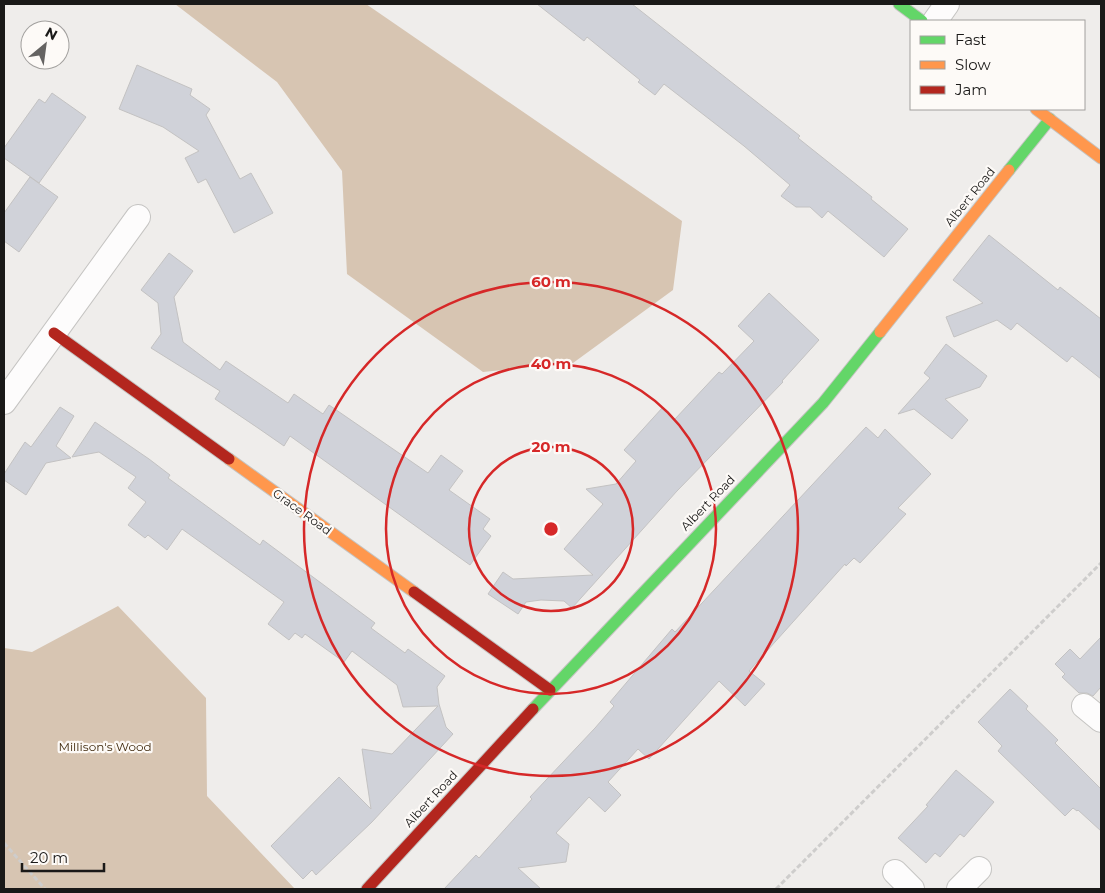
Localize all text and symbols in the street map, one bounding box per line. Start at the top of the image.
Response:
north arrow [20,20,70,70]
legend [910,20,1085,110]
text: N [42,23,61,44]
text: Fast [955,30,986,49]
text: Slow [955,55,991,74]
text: Jam [954,80,987,99]
street label: Albert Road [941,164,998,229]
text: 60 m [531,272,571,291]
text: 40 m [531,354,571,373]
text: 20 m [531,437,571,456]
street label: Albert Road [677,472,738,534]
street label: Grace Road [270,485,335,538]
centre of rings [542,520,560,538]
park label: Millison's Wood [58,739,152,754]
street label: Albert Road [401,767,461,830]
scale bar [22,840,105,872]
text: 20 m [30,848,68,867]

